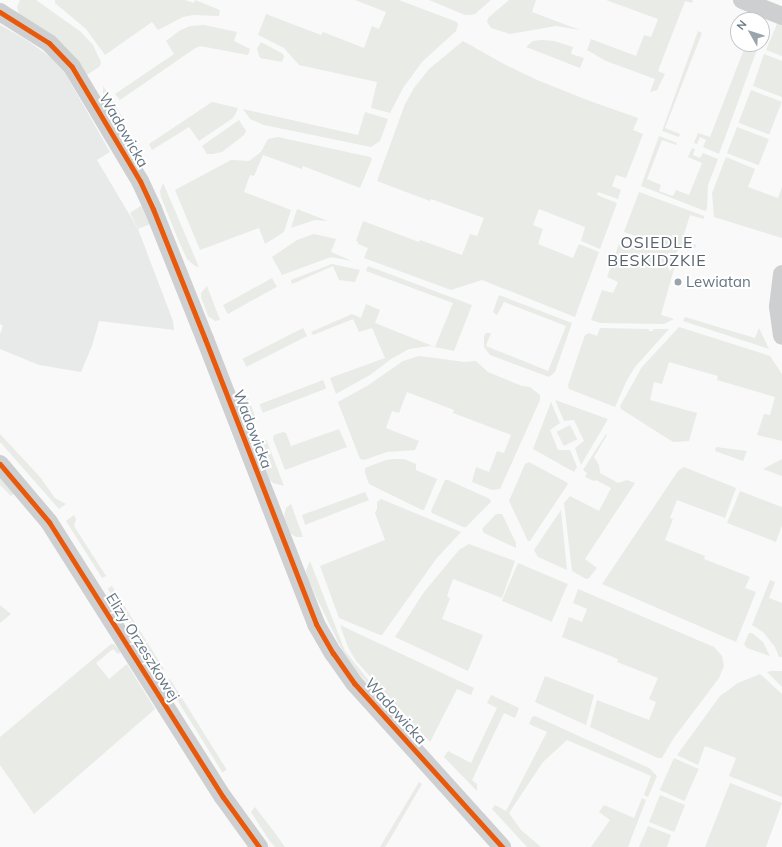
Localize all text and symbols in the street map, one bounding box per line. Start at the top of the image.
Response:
north arrow [730,12,770,52]
text: N [733,17,750,33]
street label: Wadowicka [95,90,153,170]
district label: OSIEDLE BESKIDZKIE [607,232,707,270]
place label: Lewiatan [686,273,751,291]
marker: Lewiatan [673,277,683,287]
street label: Wadowicka [230,387,276,471]
street label: Elizy Orzeszkowej [102,590,184,704]
street label: Wadowicka [362,674,430,748]

